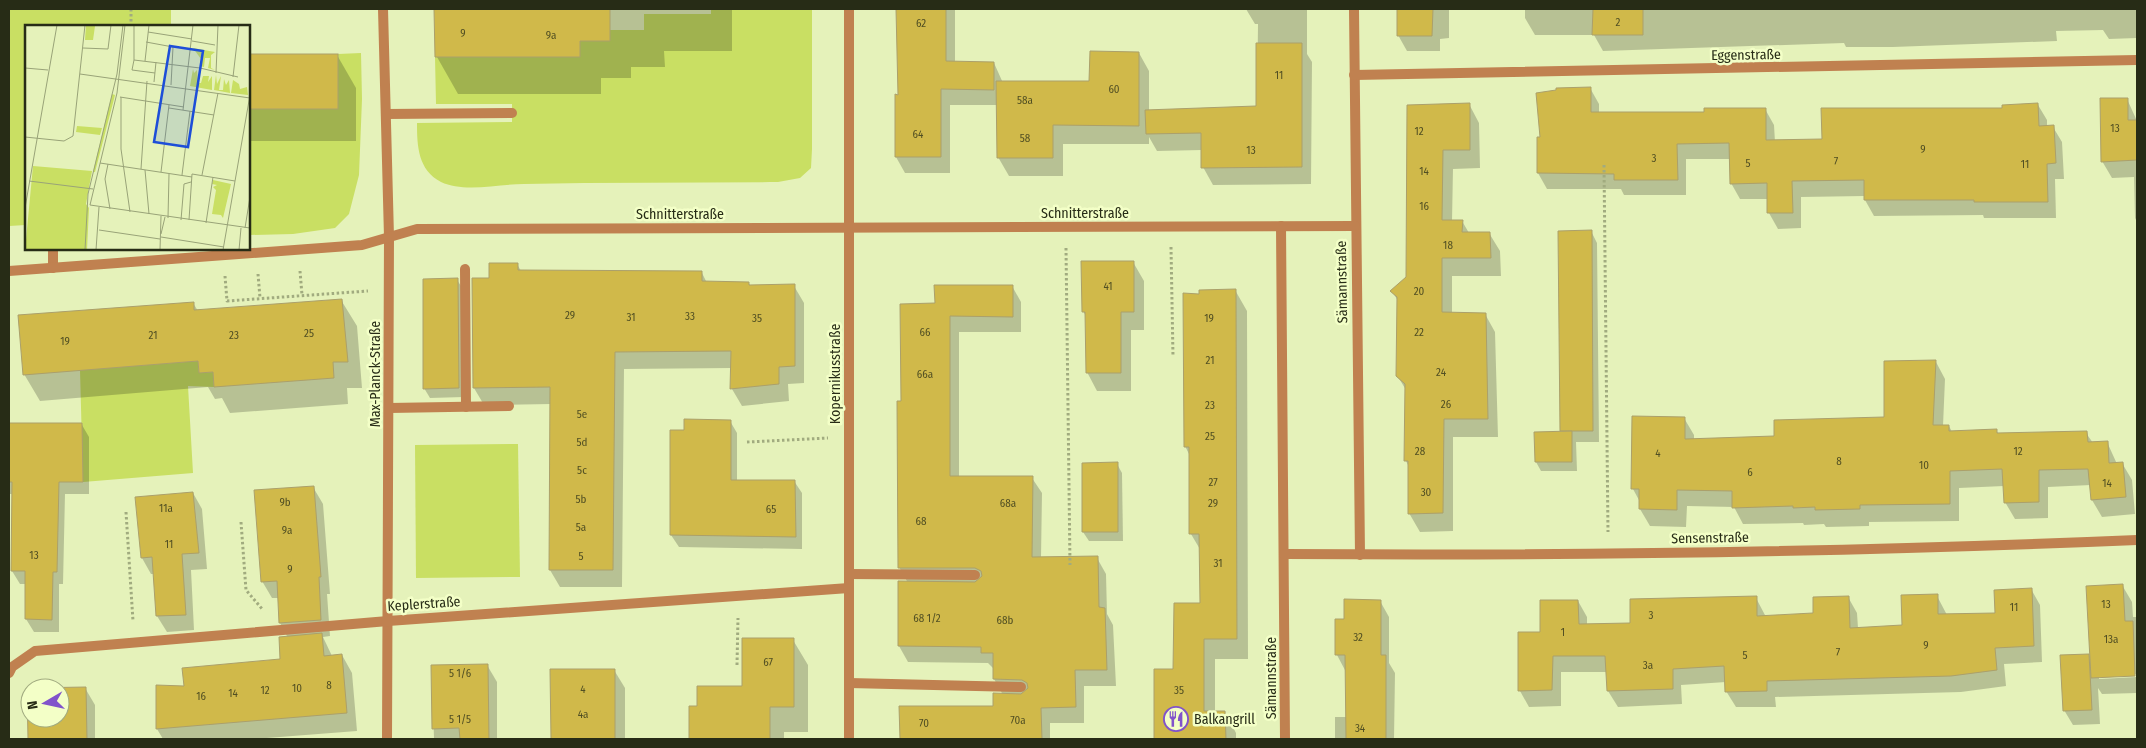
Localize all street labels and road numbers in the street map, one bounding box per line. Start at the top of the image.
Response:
street label: Eggenstraße [1711,46,1781,64]
street label: Schnitterstraße [1041,205,1129,222]
street label: Schnitterstraße [636,206,724,223]
street label: Sämannstraße [1333,241,1351,323]
street label: Max-Planck-Straße [367,321,384,427]
street label: Kopernikusstraße [827,324,844,424]
street label: Sensenstraße [1671,529,1749,547]
street label: Keplerstraße [387,593,461,615]
street label: Sämannstraße [1263,637,1280,719]

